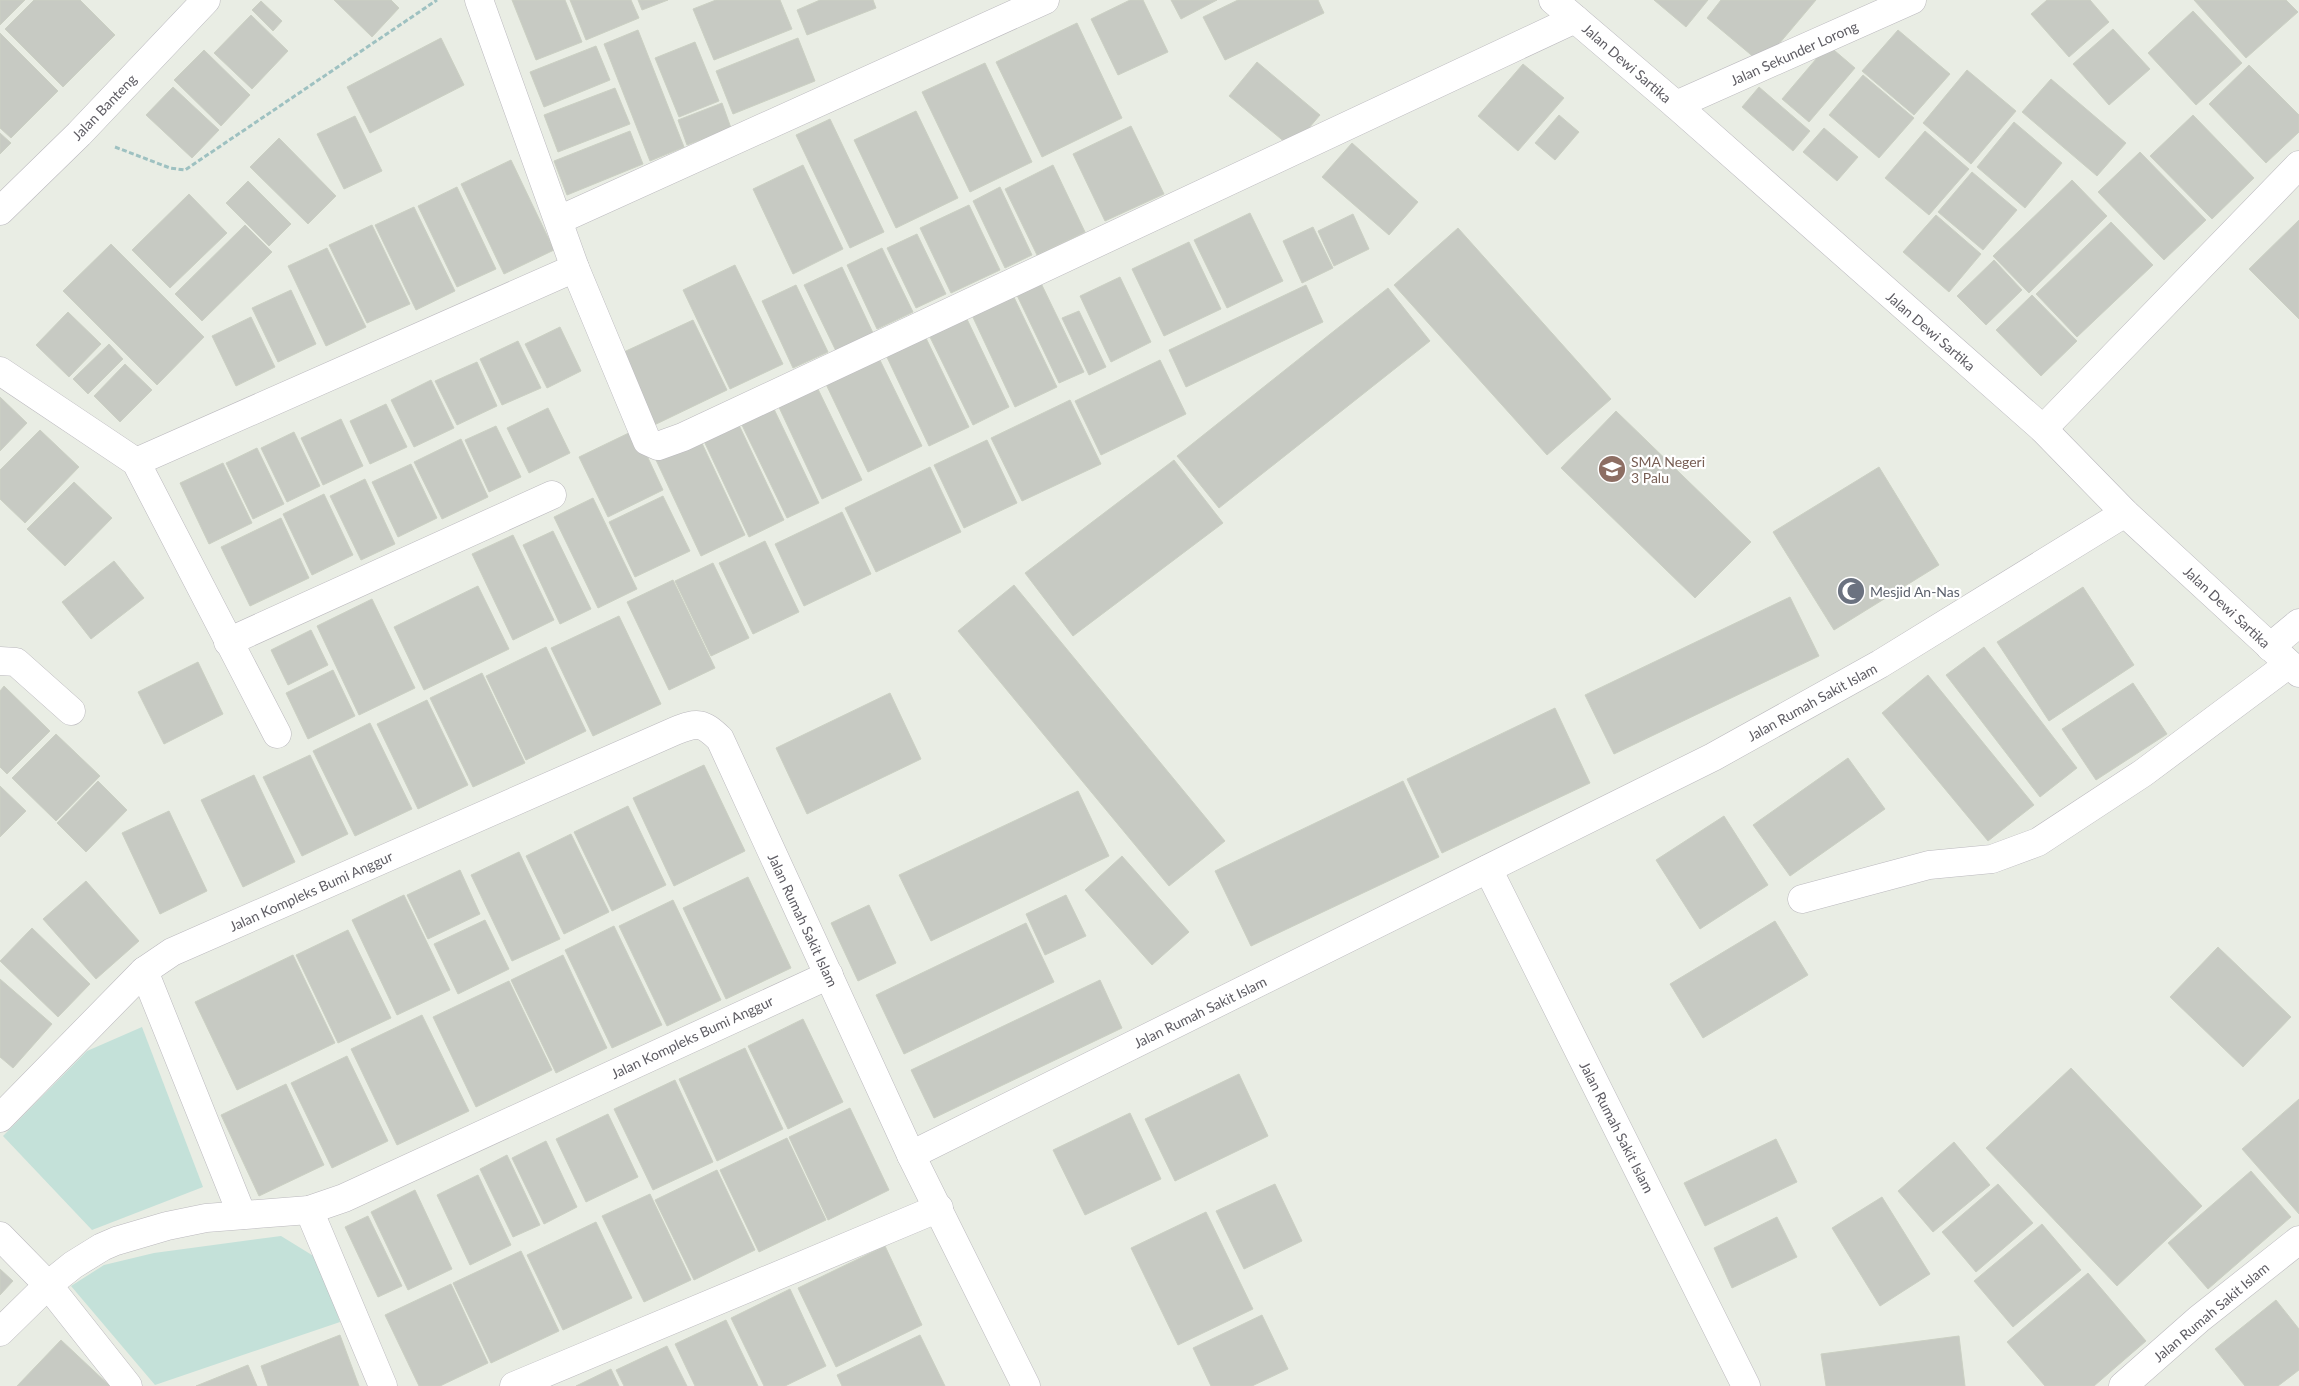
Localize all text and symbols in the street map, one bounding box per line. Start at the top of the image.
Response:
street label: Jalan Sekunder Lorong [1728,17,1860,89]
street label: Jalan Dewi Sartika [1579,20,1675,106]
street label: Jalan Banteng [68,70,140,144]
street label: Jalan Dewi Sartika [1883,288,1979,374]
place label: SMA Negeri 3 Palu [1631,453,1705,486]
school or university icon: SMA Negeri 3 Palu [1597,454,1627,484]
street label: Jalan Dewi Sartika [2180,562,2274,652]
mosque icon: Mesjid An-Nas [1836,576,1866,606]
place label: Mesjid An-Nas [1870,583,1960,600]
street label: Jalan Rumah Sakit Islam [1744,659,1880,745]
street label: Jalan Kompleks Bumi Anggur [227,847,395,935]
street label: Jalan Rumah Sakit Islam [765,850,841,990]
street label: Jalan Rumah Sakit Islam [1131,972,1269,1052]
street label: Jalan Kompleks Bumi Anggur [608,992,776,1082]
street label: Jalan Rumah Sakit Islam [1576,1058,1658,1196]
street label: Jalan Rumah Sakit Islam [2150,1259,2272,1365]

